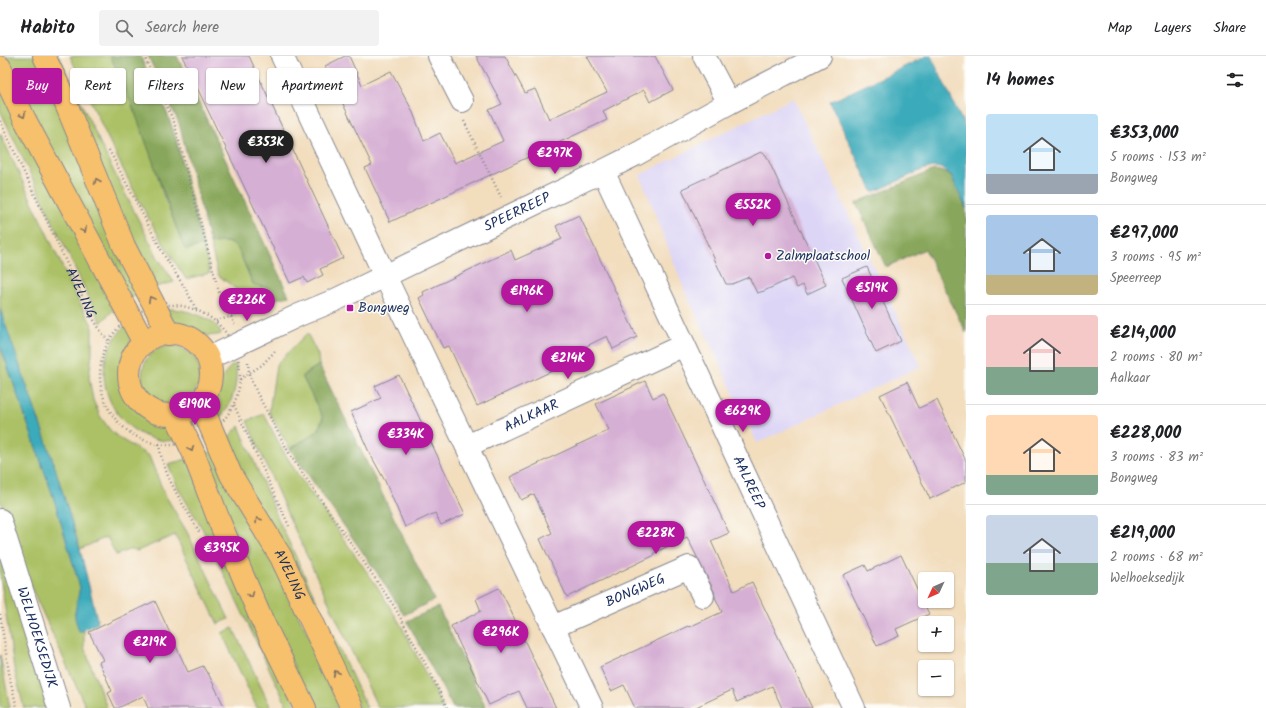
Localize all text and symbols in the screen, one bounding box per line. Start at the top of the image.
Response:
search box [99,10,379,46]
text: Habito [20,13,75,43]
text: Search here [145,16,219,40]
icon: search [113,17,135,39]
text: Map [1108,17,1132,39]
text: Layers [1154,17,1192,39]
text: Share [1214,17,1246,39]
text: 14 homes [986,67,1054,94]
chip: Buy [12,68,62,104]
chip: Rent [70,68,126,104]
chip: Filters [134,68,198,104]
chip: New [206,68,259,104]
chip: Apartment [267,68,357,104]
icon: filters [1224,69,1246,91]
one-way arrow [18,111,26,118]
text: €353,000 [1110,120,1179,147]
pin: €353K [238,130,294,164]
icon: home [1018,130,1066,178]
text: €353K [248,132,284,153]
pin: €297K [527,141,583,175]
text: €297K [537,143,573,164]
text: 5 rooms · 153 m² [1110,147,1206,168]
text: Bongweg [1110,168,1158,189]
one-way arrow [94,177,102,184]
street label: SPEERREEP [480,187,555,238]
pin: €552K [725,193,781,227]
text: €552K [735,195,771,216]
text: €297,000 [1110,220,1178,247]
one-way arrow [79,226,86,233]
icon: home [1018,231,1066,279]
place label: Zalmplaatschool [776,245,871,267]
text: 3 rooms · 95 m² [1110,247,1201,268]
marker: Zalmplaatschool [763,251,773,261]
street label: AVELING [59,264,102,322]
text: Speerreep [1110,268,1161,289]
pin: €519K [844,276,900,310]
text: €519K [855,278,889,299]
pin: €196K [499,279,555,313]
text: €196K [510,281,544,302]
pin: €226K [219,288,275,322]
text: €226K [228,290,266,311]
one-way arrow [148,296,156,303]
place label: Bongweg [358,297,410,319]
marker: Bongweg [345,303,355,313]
text: €214,000 [1110,320,1176,347]
icon: home [1018,331,1066,379]
pin: €214K [540,346,596,380]
text: 2 rooms · 80 m² [1110,347,1202,368]
text: €214K [551,348,585,369]
text: Aalkaar [1110,368,1150,389]
pin: €190K [167,392,223,426]
text: €190K [178,394,212,415]
street label: AALKAAR [500,394,562,438]
pin: €629K [715,399,771,433]
text: €629K [724,401,762,422]
text: €228,000 [1110,420,1181,447]
pin: €334K [378,422,434,456]
text: €334K [387,424,425,445]
icon: home [1018,431,1066,479]
one-way arrow [187,446,195,453]
text: 3 rooms · 83 m² [1110,447,1203,468]
street label: AALREEP [727,452,771,513]
text: Bongweg [1110,468,1158,489]
one-way arrow [255,517,263,524]
text: €219,000 [1110,520,1175,547]
pin: €228K [628,521,684,555]
text: €228K [637,523,675,544]
icon: home [1018,531,1066,579]
pin: €395K [194,536,250,570]
text: €395K [204,538,240,559]
street label: AVELING [268,545,311,604]
text: 2 rooms · 68 m² [1110,547,1203,568]
street label: BONGWEG [602,568,669,614]
text: Welhoeksedijk [1110,568,1184,589]
north arrow [918,572,954,608]
map controls [918,572,954,696]
street label: WELHOEKSEDIJK [11,584,63,691]
one-way arrow [246,591,254,599]
button: + [918,616,954,652]
pin: €296K [473,620,529,654]
text: €296K [482,622,520,643]
pin: €219K [122,630,178,664]
text: €219K [133,632,167,653]
button: − [918,660,954,696]
one-way arrow [333,669,341,677]

